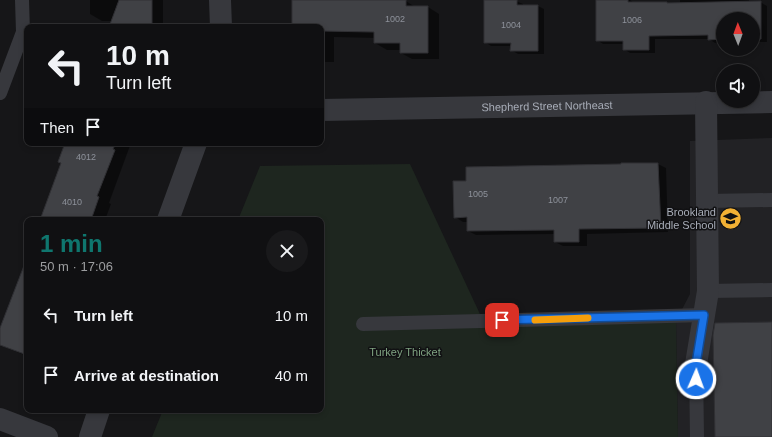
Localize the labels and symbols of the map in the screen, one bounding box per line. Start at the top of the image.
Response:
north arrow [716,12,760,56]
house number: 1002 [385,14,405,24]
house number: 1006 [622,15,642,25]
house number: 1004 [501,20,521,30]
street label: Shepherd Street Northeast [481,99,613,113]
house number: 4012 [76,152,96,162]
house number: 1005 [468,189,488,199]
house number: 1007 [548,195,568,205]
house number: 4010 [62,197,82,207]
school or university icon: Brookland Middle School [718,205,744,231]
place label: Brookland Middle School [647,206,716,231]
pin [485,303,519,337]
park label: Turkey Thicket [369,346,441,358]
position arrow [675,358,717,400]

